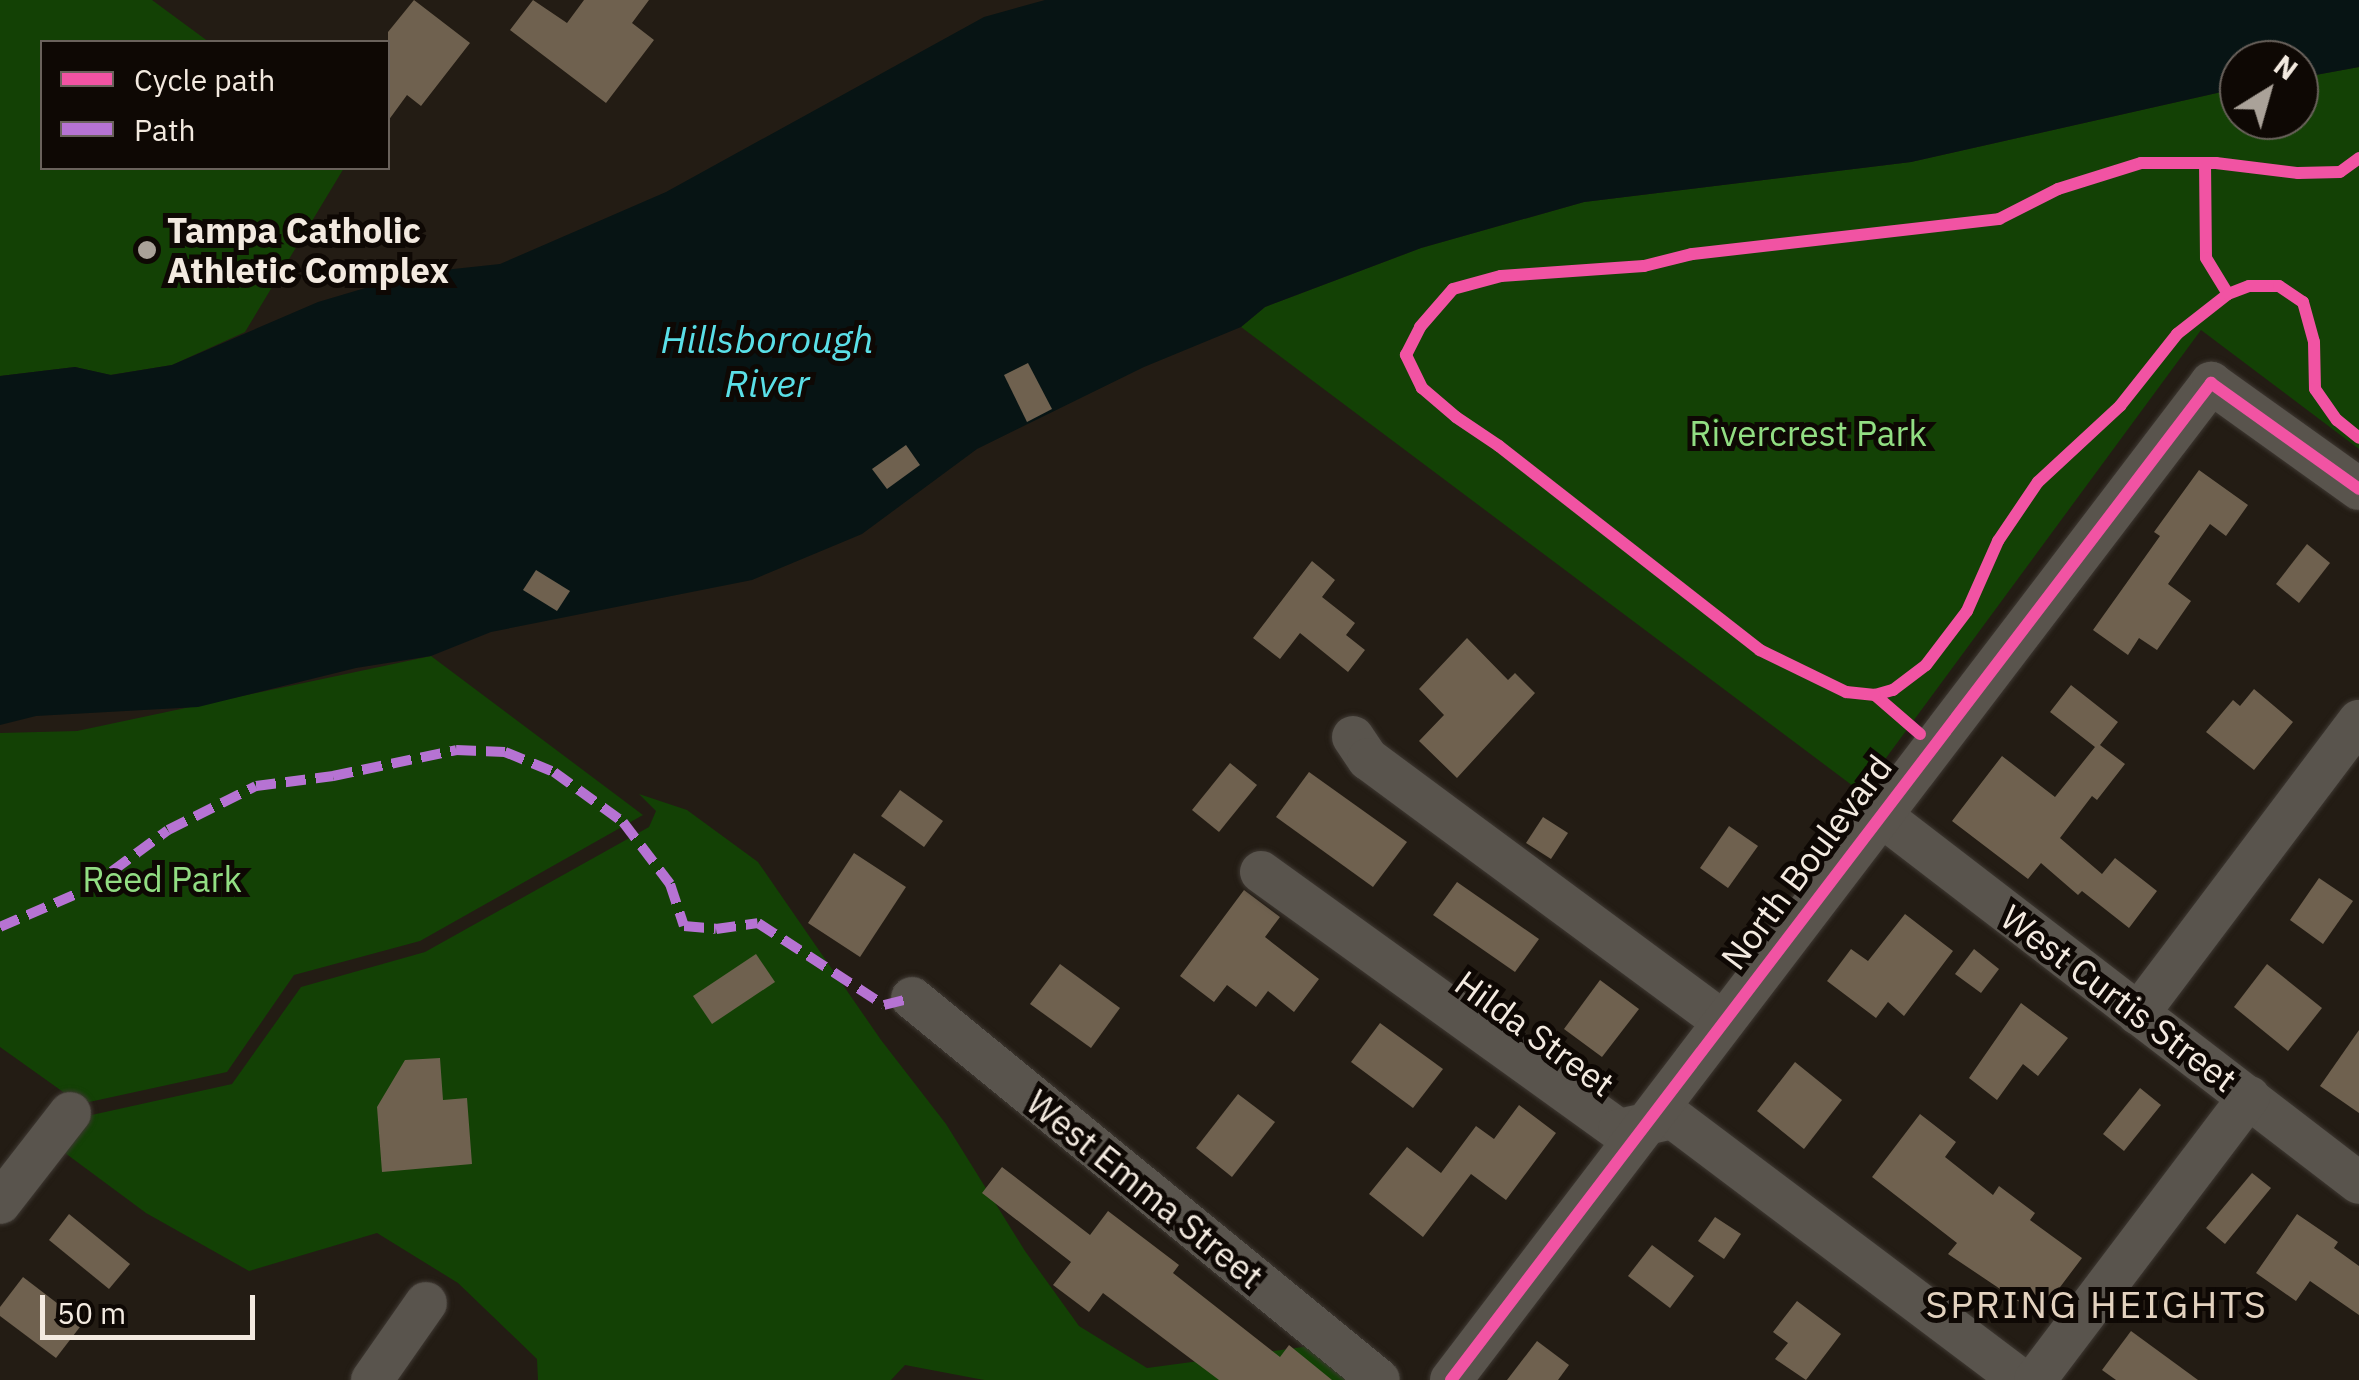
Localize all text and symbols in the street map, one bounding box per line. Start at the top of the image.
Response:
legend [40,40,390,170]
north arrow [2219,40,2319,140]
text: N [2267,46,2305,88]
text: Cycle path [134,60,275,99]
text: Path [134,110,195,149]
place label: Tampa Catholic Athletic Complex [167,209,449,291]
marker: Tampa Catholic Athletic Complex [136,239,158,261]
water label: Hillsborough River [660,316,874,406]
park label: Rivercrest Park [1689,412,1927,454]
street label: North Boulevard [1712,747,1900,977]
park label: Reed Park [82,858,242,900]
street label: West Curtis Street [1993,896,2245,1100]
street label: Hilda Street [1447,961,1623,1105]
street label: West Emma Street [1018,1081,1272,1297]
scale bar [45,1275,260,1337]
district label: SPRING HEIGHTS [1926,1281,2268,1327]
text: 50 m [57,1293,126,1332]

